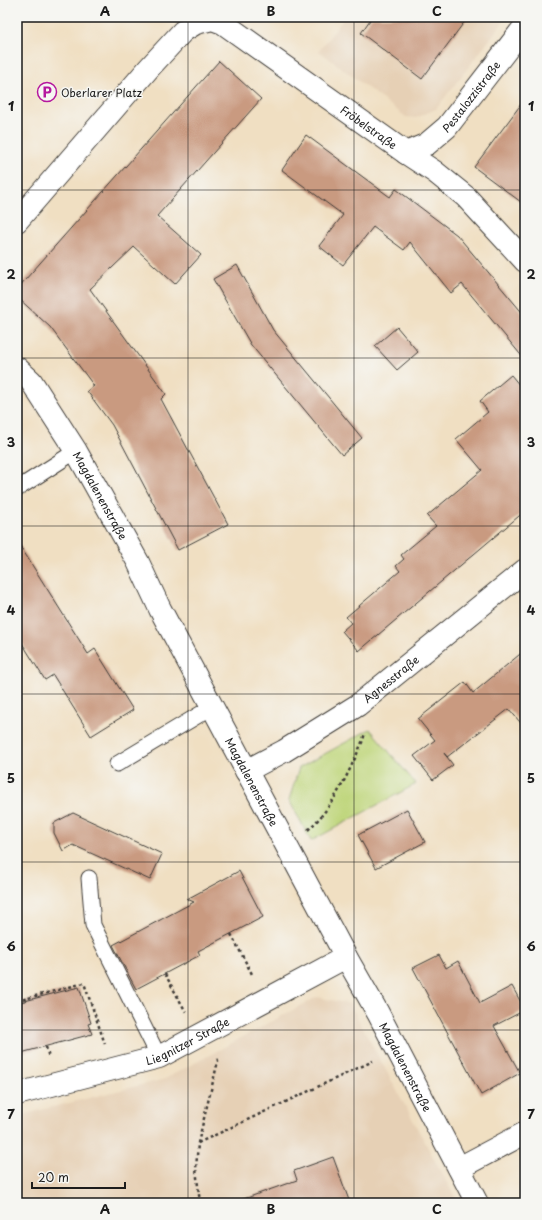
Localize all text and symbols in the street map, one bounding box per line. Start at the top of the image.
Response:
text: A [100,1,110,20]
text: B [267,1,276,20]
text: C [432,1,442,20]
street label: Pestalozzistraße [438,57,504,136]
parking icon: Oberlarer Platz [36,81,58,103]
place label: Oberlarer Platz [61,84,142,101]
text: 1 [8,96,14,115]
text: 1 [528,96,534,115]
street label: Fröbelstraße [337,101,401,153]
text: 2 [6,264,16,283]
text: 2 [526,264,536,283]
text: 3 [7,432,16,451]
text: 3 [527,432,536,451]
street label: Magdalenenstraße [69,448,132,543]
text: 4 [7,600,16,619]
text: 4 [527,600,536,619]
street label: Agnesstraße [359,651,422,706]
street label: Magdalenenstraße [221,734,283,829]
text: 5 [7,768,15,787]
text: 5 [527,768,535,787]
text: 6 [6,936,16,955]
text: 6 [526,936,536,955]
street label: Liegnitzer Straße [144,1013,232,1069]
street label: Magdalenenstraße [376,1019,436,1115]
text: 7 [7,1104,15,1123]
text: 7 [527,1104,535,1123]
scale bar [32,1164,125,1190]
text: 20 m [38,1168,69,1186]
text: A [100,1199,110,1218]
text: B [267,1199,276,1218]
text: C [432,1199,442,1218]

